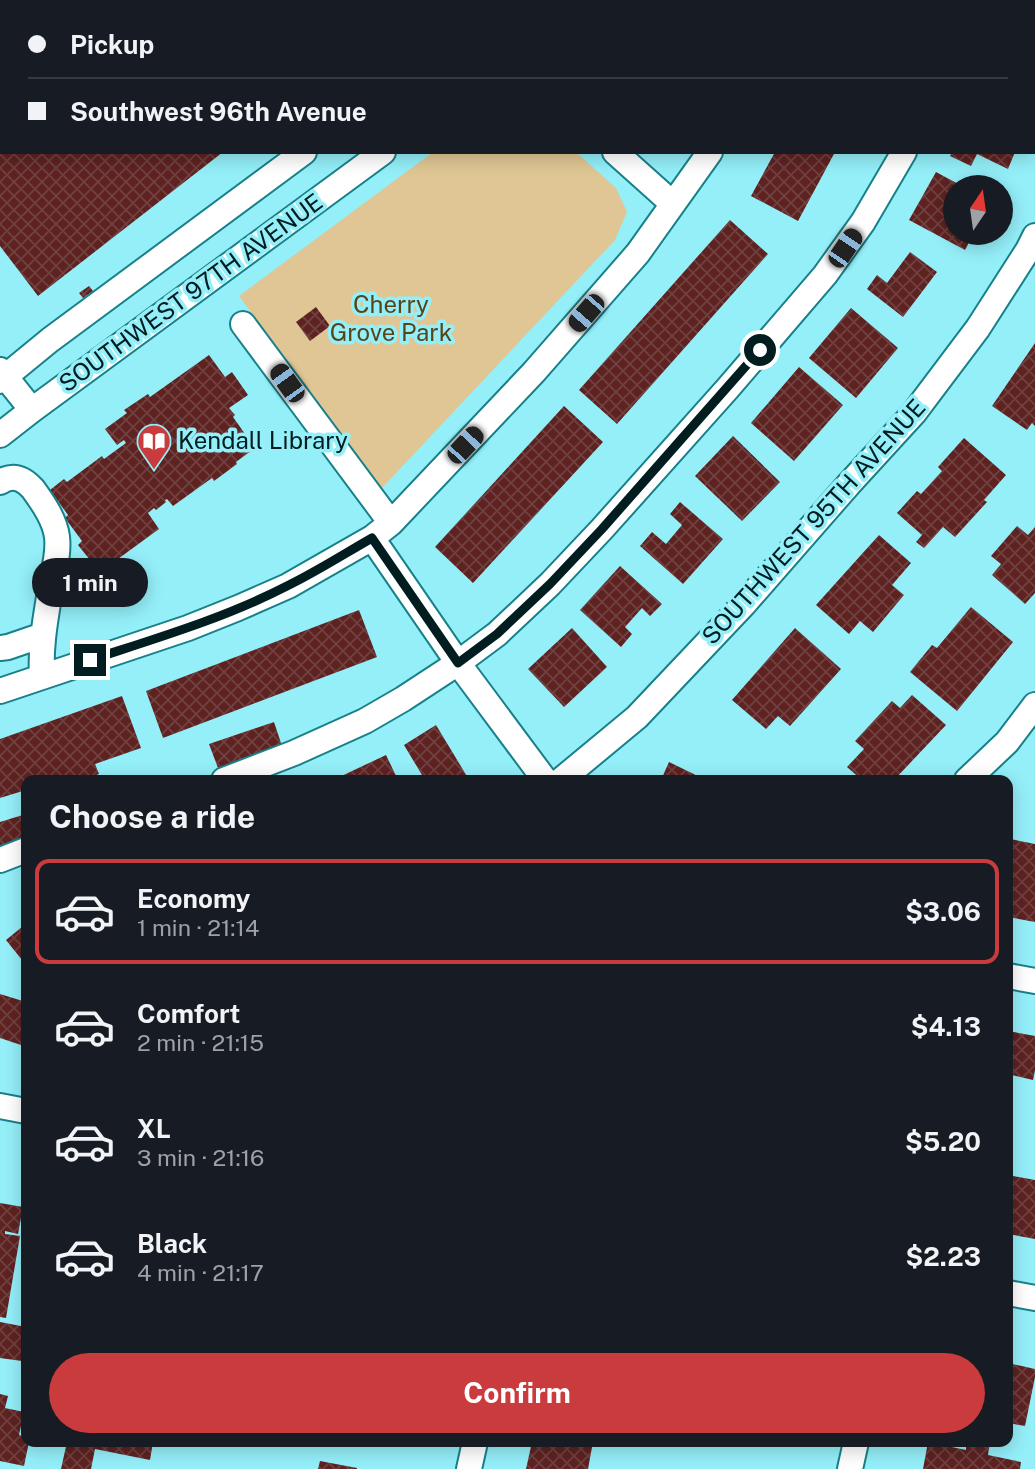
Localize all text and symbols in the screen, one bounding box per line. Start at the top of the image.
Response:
text: Pickup [70,29,154,60]
text: Southwest 96th Avenue [70,96,367,127]
north arrow [943,175,1013,245]
map controls [943,175,1013,245]
street label: SOUTHWEST 97TH AVENUE [53,187,328,397]
car [825,225,866,271]
park label: Cherry Grove Park [330,290,452,346]
car [565,290,608,336]
route start [744,334,776,366]
car [267,360,308,406]
street label: SOUTHWEST 95TH AVENUE [696,393,931,650]
library icon: Kendall Library [135,422,173,471]
car [443,422,488,468]
place label: Kendall Library [178,426,348,454]
callout: 1 min [32,558,148,608]
text: 1 min [62,569,118,596]
route end [74,644,106,676]
text: Choose a ride [49,798,255,835]
icon: car [53,880,116,943]
text: Economy [137,883,250,914]
text: $3.06 [905,896,981,927]
text: 1 min · 21:14 [137,914,259,941]
icon: car [53,995,116,1058]
text: Comfort [137,998,240,1029]
text: $4.13 [911,1011,981,1042]
text: 2 min · 21:15 [137,1029,264,1056]
icon: car [53,1110,116,1173]
text: XL [137,1113,171,1144]
text: $5.20 [905,1126,981,1157]
text: 3 min · 21:16 [137,1144,264,1171]
icon: car [53,1225,116,1288]
text: Black [137,1228,207,1259]
text: $2.23 [905,1241,981,1272]
text: 4 min · 21:17 [137,1259,264,1286]
button: Confirm [49,1353,985,1433]

